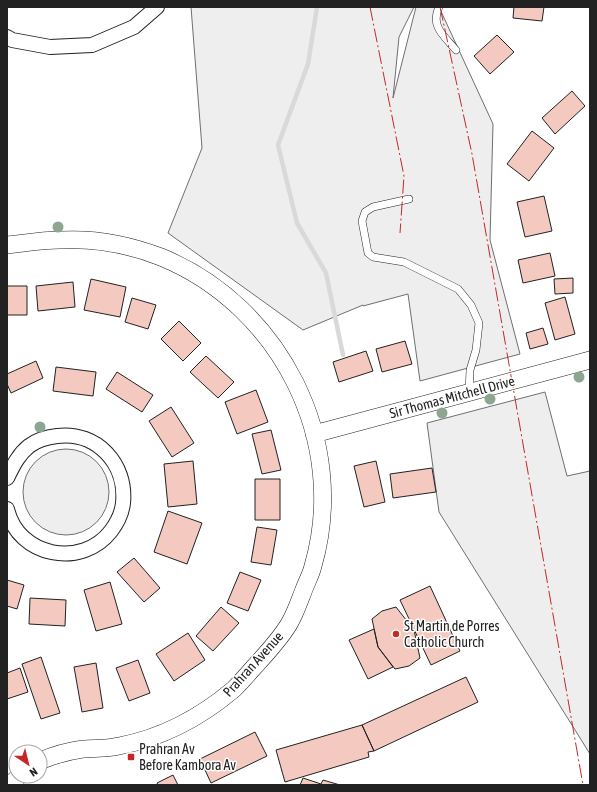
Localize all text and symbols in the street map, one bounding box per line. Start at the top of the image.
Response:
street label: Sir Thomas Mitchell Drive [388,373,516,421]
place label: St Martin de Porres Catholic Church [404,618,499,650]
street label: Prahran Avenue [220,628,286,700]
marker: St Martin de Porres Catholic Church [391,629,401,639]
place label: Prahran Av Before Kambora Av [139,741,236,773]
north arrow [8,744,48,784]
marker: Prahran Av Before Kambora Av [126,752,136,762]
text: N [28,765,40,779]

